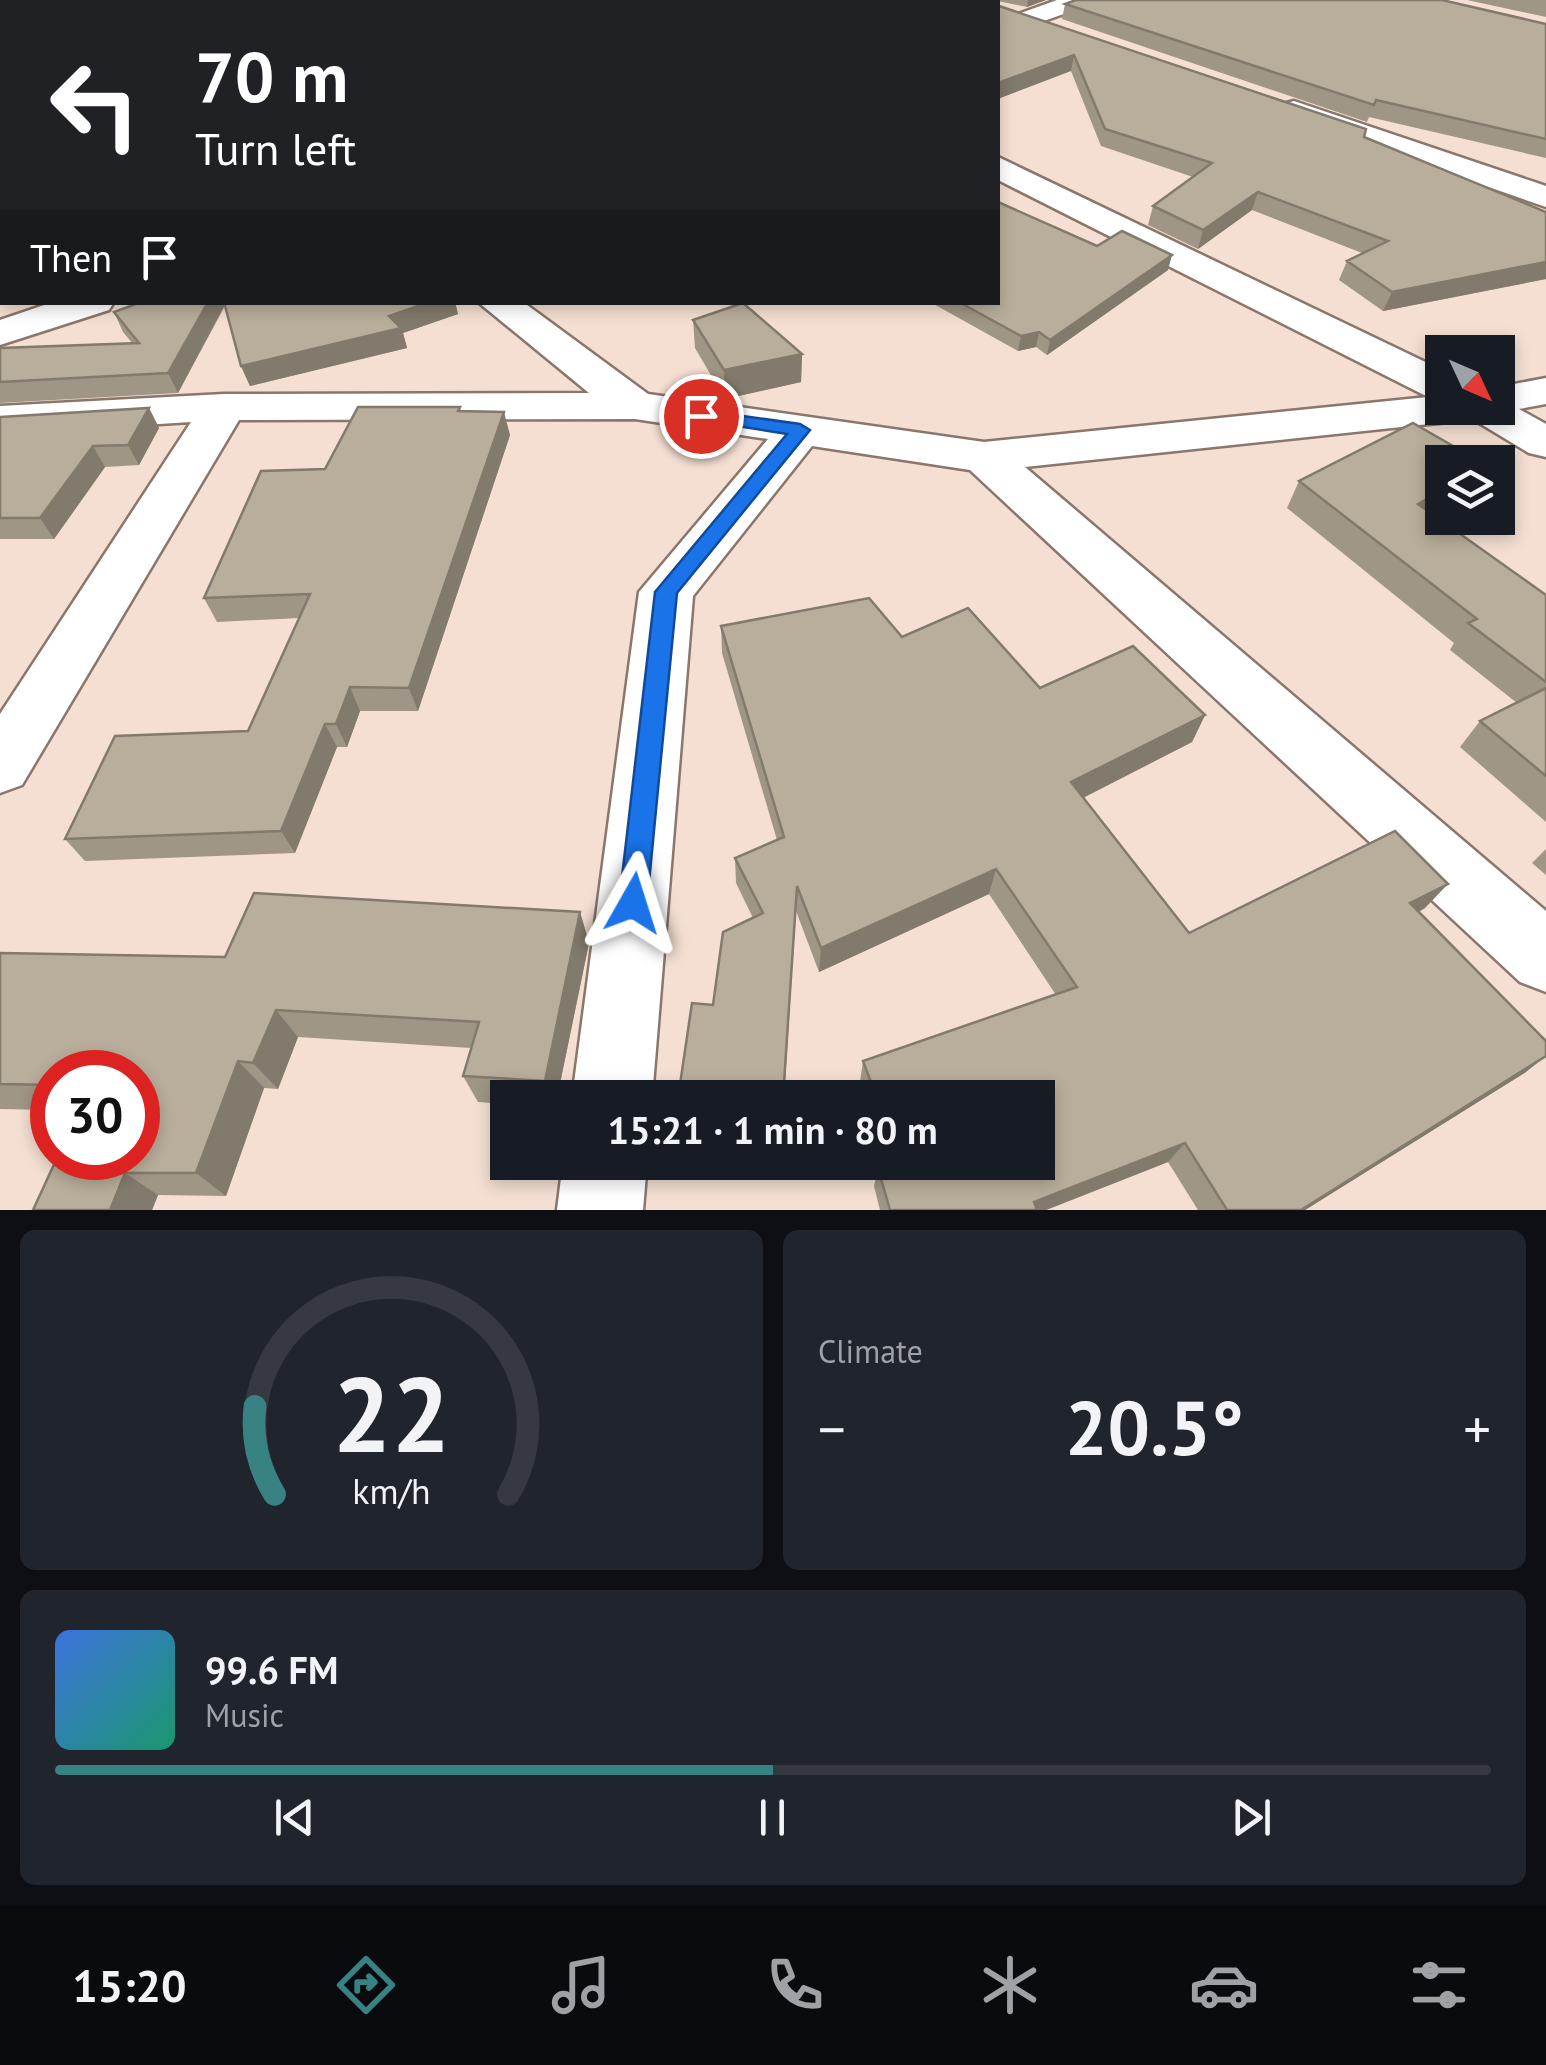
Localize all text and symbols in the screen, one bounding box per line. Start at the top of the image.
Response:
text: 70 m [195,31,348,121]
icon: left [30,40,160,170]
text: Turn left [195,119,356,177]
icon: arrive [132,230,187,285]
text: Then [30,233,112,282]
north arrow [1425,335,1515,425]
map controls [1425,335,1515,535]
pin [659,374,744,459]
icon: arrive [674,389,729,444]
button: layers [1425,445,1515,535]
position arrow [581,851,685,955]
speed limit sign: 30 [30,1050,160,1180]
text: 15:21 · 1 min · 80 m [607,1105,938,1154]
text: Climate [818,1330,923,1372]
text: 22 [333,1346,450,1481]
text: 20.5° [1065,1379,1244,1476]
text: − [818,1393,846,1464]
text: + [1463,1393,1491,1464]
text: km/h [352,1468,431,1514]
text: 99.6 FM [205,1645,338,1694]
text: Music [205,1694,284,1736]
icon: previous [267,1790,322,1845]
icon: pause [745,1790,800,1845]
icon: next [1224,1790,1279,1845]
icon: directions [331,1950,401,2020]
icon: music [546,1950,616,2020]
icon: phone [760,1950,830,2020]
icon: climate [975,1950,1045,2020]
icon: car [1189,1950,1259,2020]
icon: filters [1404,1950,1474,2020]
text: 15:20 [72,1956,186,2014]

